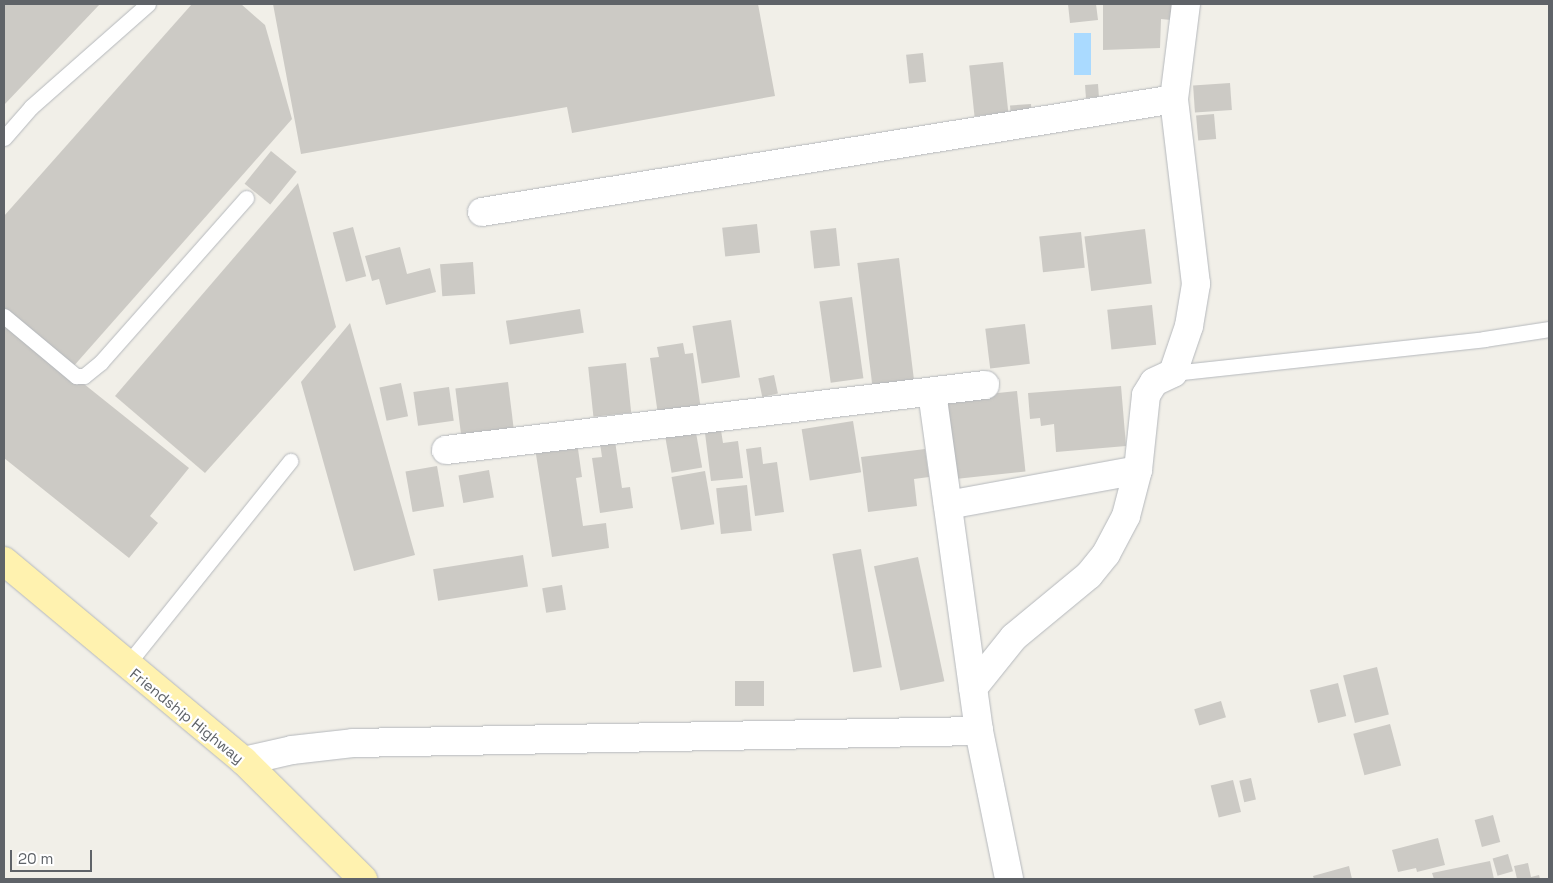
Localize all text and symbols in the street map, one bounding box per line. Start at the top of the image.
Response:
street label: Friendship Highway [126,665,248,767]
scale bar [12,840,95,872]
text: 20 m [18,849,53,868]

